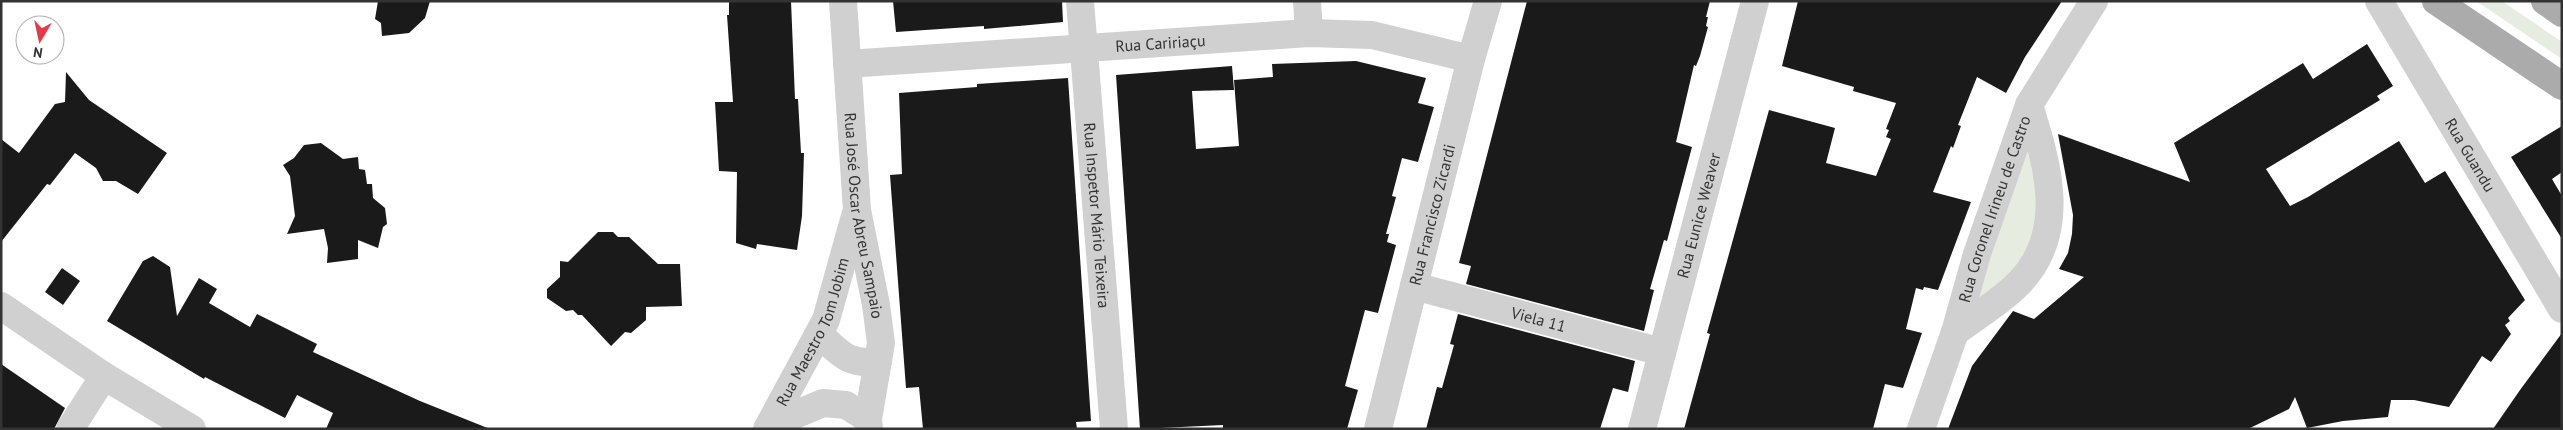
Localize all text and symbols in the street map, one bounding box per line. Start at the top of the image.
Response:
north arrow [15,15,65,65]
street label: Rua Caririaçu [1115,30,1206,56]
text: N [32,43,44,62]
street label: Rua José Oscar Abreu Sampaio [841,112,888,320]
street label: Rua Coronel Irineu de Castro [1954,113,2035,304]
street label: Rua Guandu [2441,114,2500,195]
street label: Rua Inspetor Mário Teixeira [1080,122,1114,309]
street label: Rua Francisco Zicardi [1405,142,1459,287]
street label: Rua Eunice Weaver [1672,150,1725,280]
street label: Rua Maestro Tom Jobim [771,255,853,410]
street label: Viela 11 [1508,302,1568,336]

